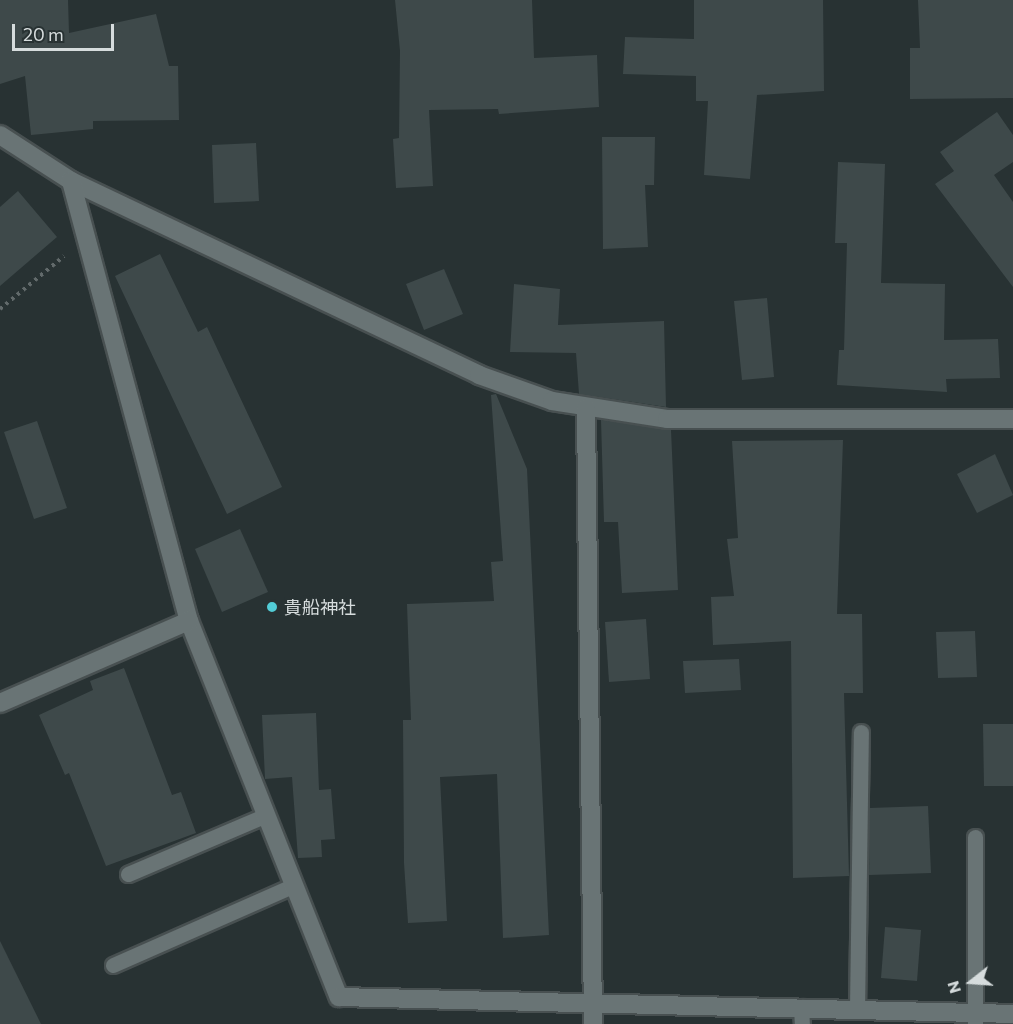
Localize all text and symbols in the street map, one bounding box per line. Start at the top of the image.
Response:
scale bar [15,12,117,50]
text: 20 m [23,23,64,45]
place label: 貴船神社 [284,596,356,618]
marker: 貴船神社 [265,600,279,614]
north arrow [941,952,1001,1012]
text: N [942,979,964,996]

